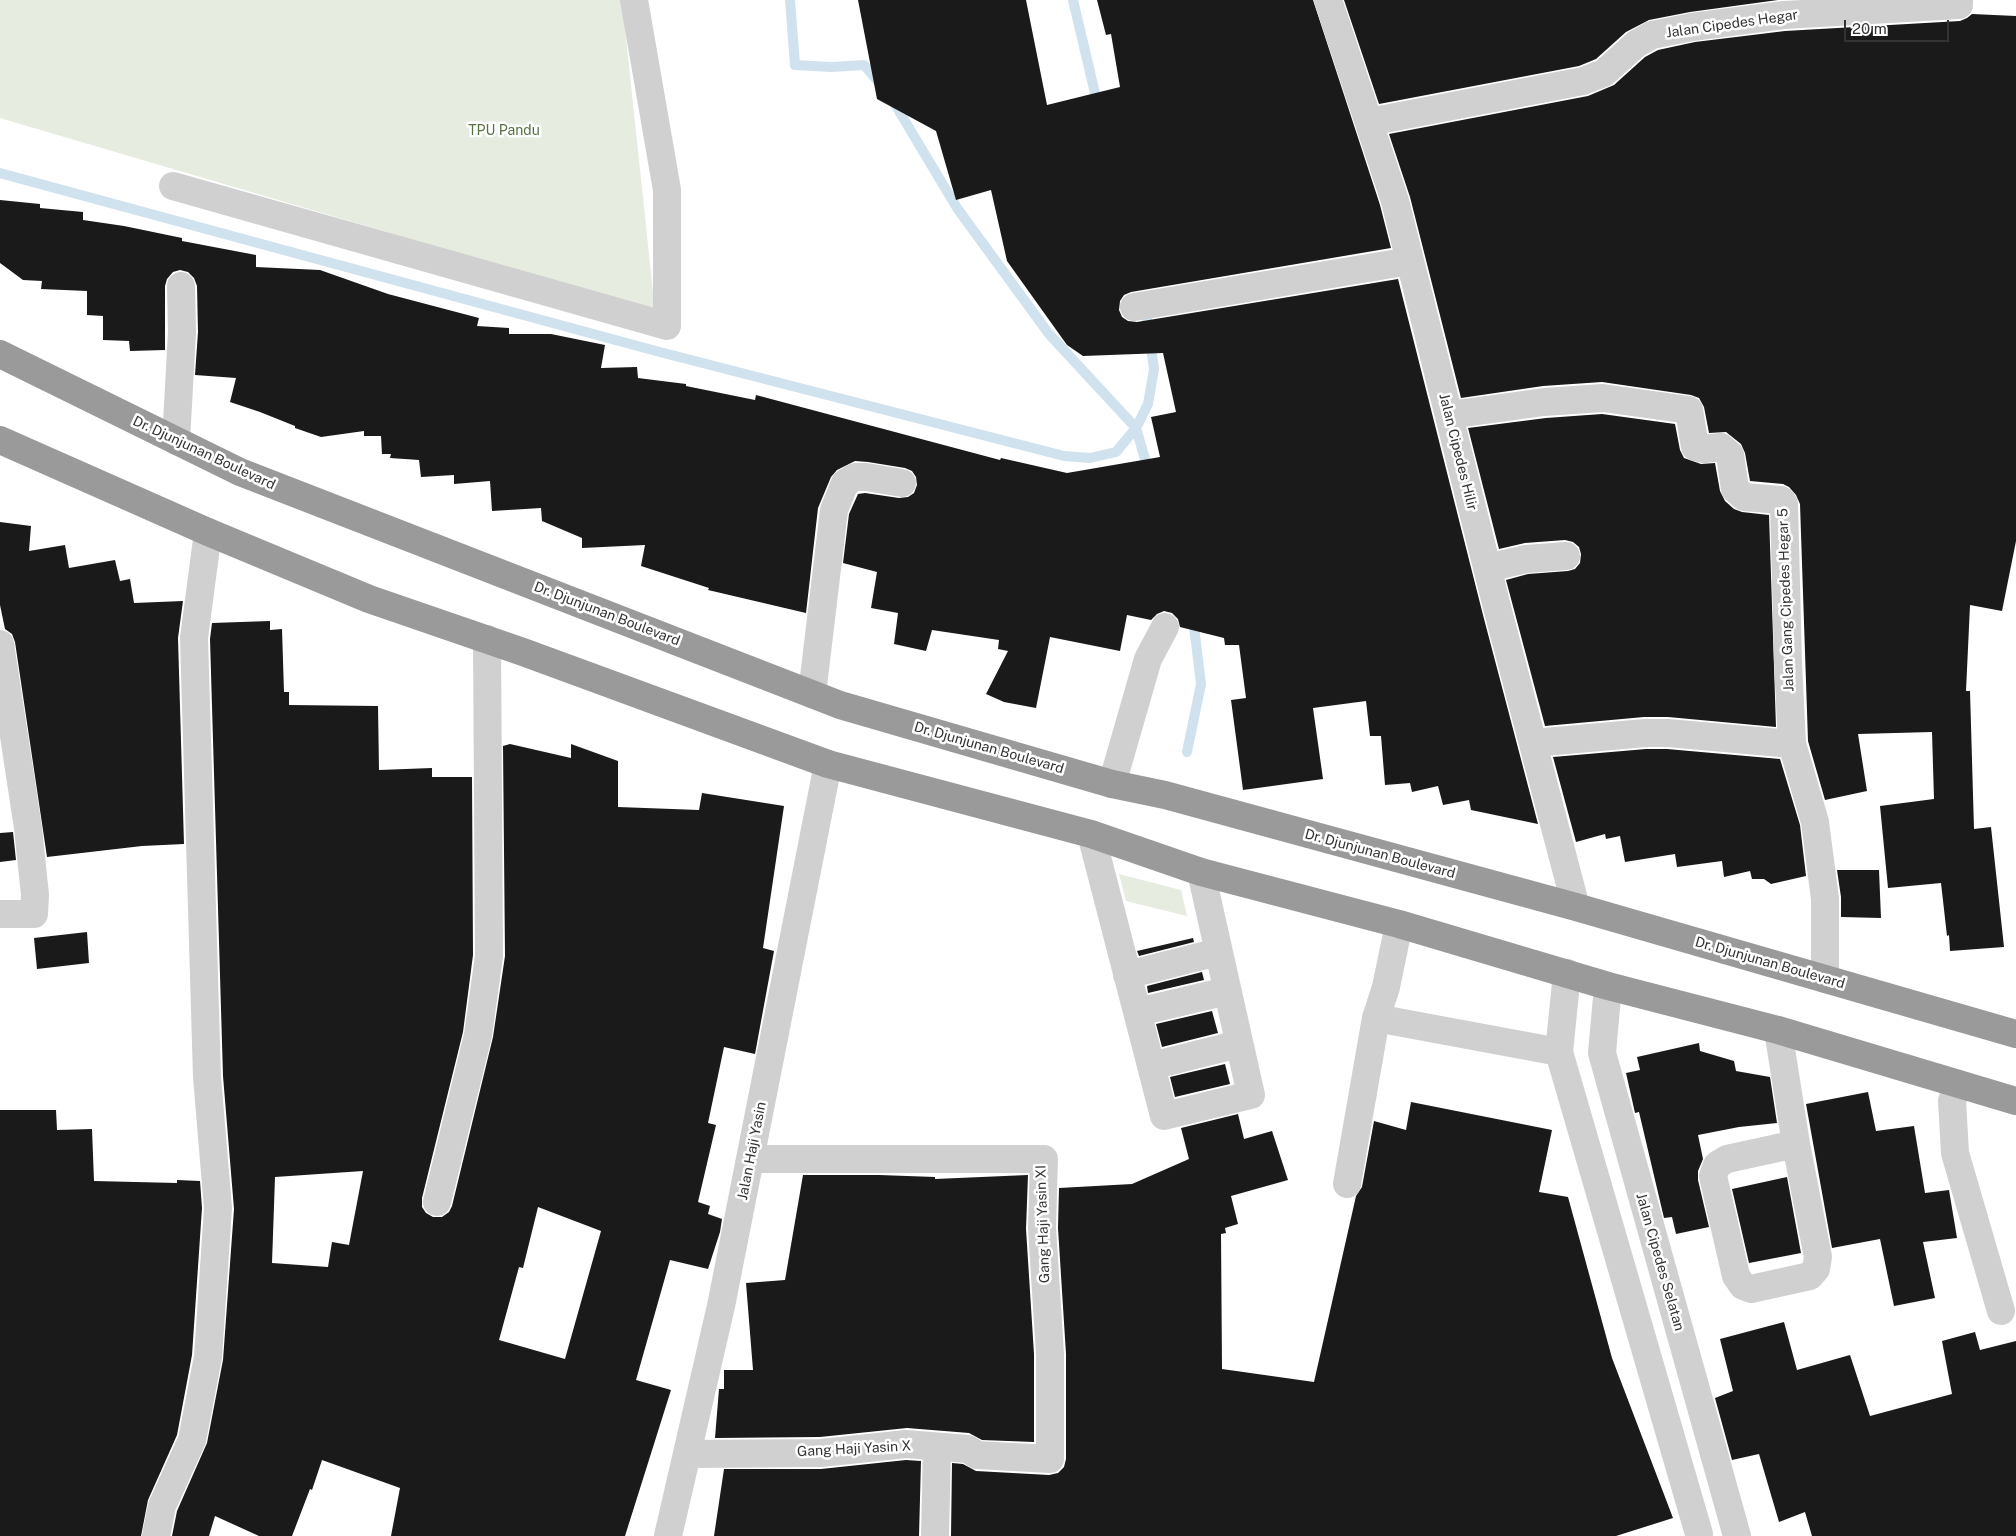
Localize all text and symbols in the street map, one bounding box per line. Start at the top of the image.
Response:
street label: Jalan Cipedes Hegar [1665,6,1799,42]
scale bar [1846,10,1951,42]
text: 20 m [1852,20,1887,37]
park label: TPU Pandu [468,123,540,139]
street label: Jalan Cipedes Hilir [1435,392,1481,512]
street label: Dr. Djunjunan Boulevard [130,413,278,493]
street label: Jalan Gang Cipedes Hegar 5 [1774,508,1798,692]
street label: Dr. Djunjunan Boulevard [532,578,682,650]
street label: Dr. Djunjunan Boulevard [912,719,1066,777]
street label: Dr. Djunjunan Boulevard [1303,826,1457,882]
street label: Dr. Djunjunan Boulevard [1693,934,1847,992]
street label: Jalan Haji Yasin [734,1101,770,1201]
street label: Gang Haji Yasin XI [1033,1165,1053,1283]
street label: Jalan Cipedes Selatan [1632,1191,1688,1333]
street label: Gang Haji Yasin X [797,1438,911,1460]

